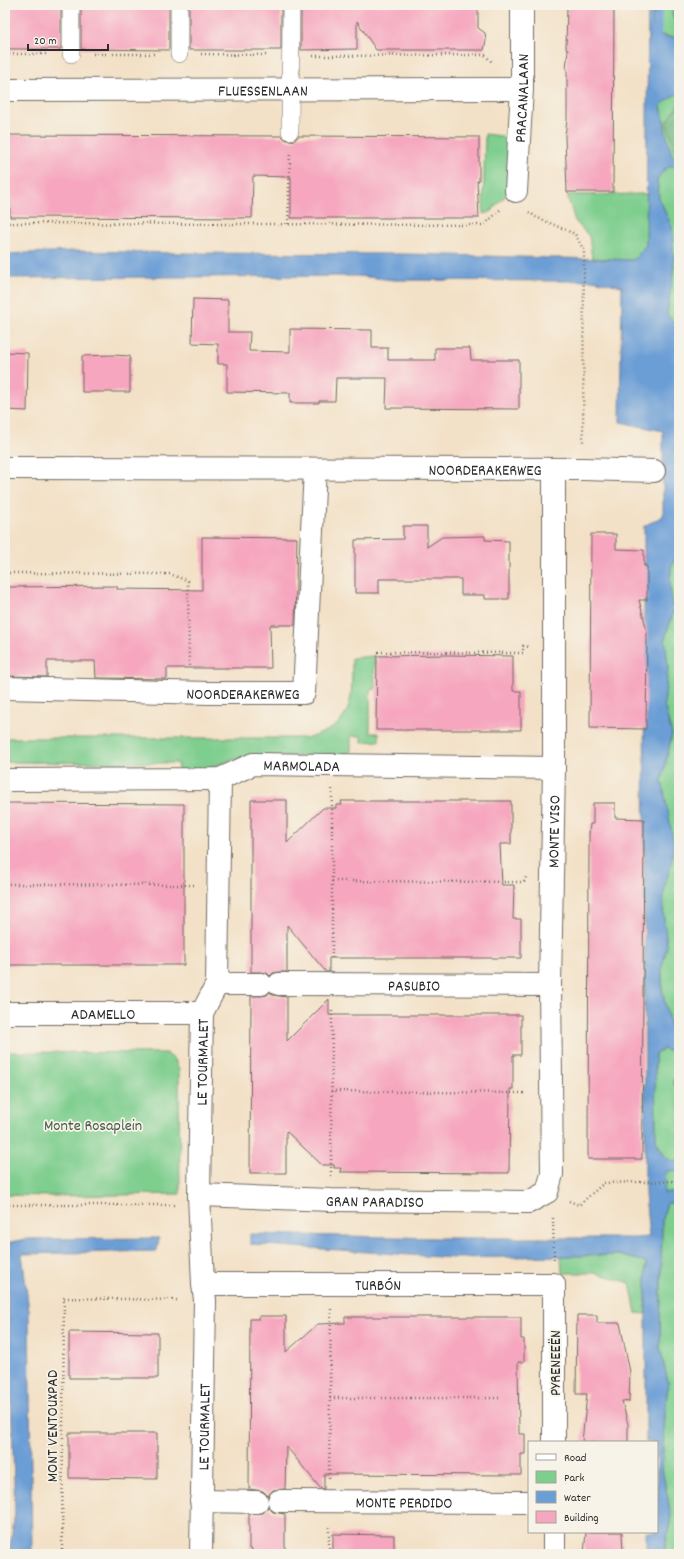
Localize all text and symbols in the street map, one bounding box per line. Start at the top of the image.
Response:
scale bar [28,26,108,52]
text: 20 m [34,33,57,50]
street label: PRACANALAAN [510,54,536,143]
street label: FLUESSENLAAN [218,80,308,104]
street label: NOORDERAKERWEG [428,460,542,483]
street label: NOORDERAKERWEG [186,683,300,707]
street label: MARMOLADA [263,755,341,779]
street label: MONTE VISO [543,795,567,868]
street label: PASUBIO [388,975,440,999]
street label: ADAMELLO [71,1004,135,1027]
street label: LE TOURMALET [191,1018,216,1106]
park label: Monte Rosaplein [44,1115,142,1138]
street label: GRAN PARADISO [325,1191,424,1215]
street label: TURBÓN [355,1275,401,1298]
street label: PYRENEEËN [545,1330,568,1396]
street label: MONT VENTOUXPAD [42,1370,65,1482]
street label: LE TOURMALET [193,1383,218,1471]
legend [528,1441,658,1533]
text: Road [564,1450,586,1467]
text: Park [564,1470,585,1487]
text: Water [564,1490,591,1507]
street label: MONTE PERDIDO [356,1492,452,1516]
text: Building [564,1510,599,1527]

